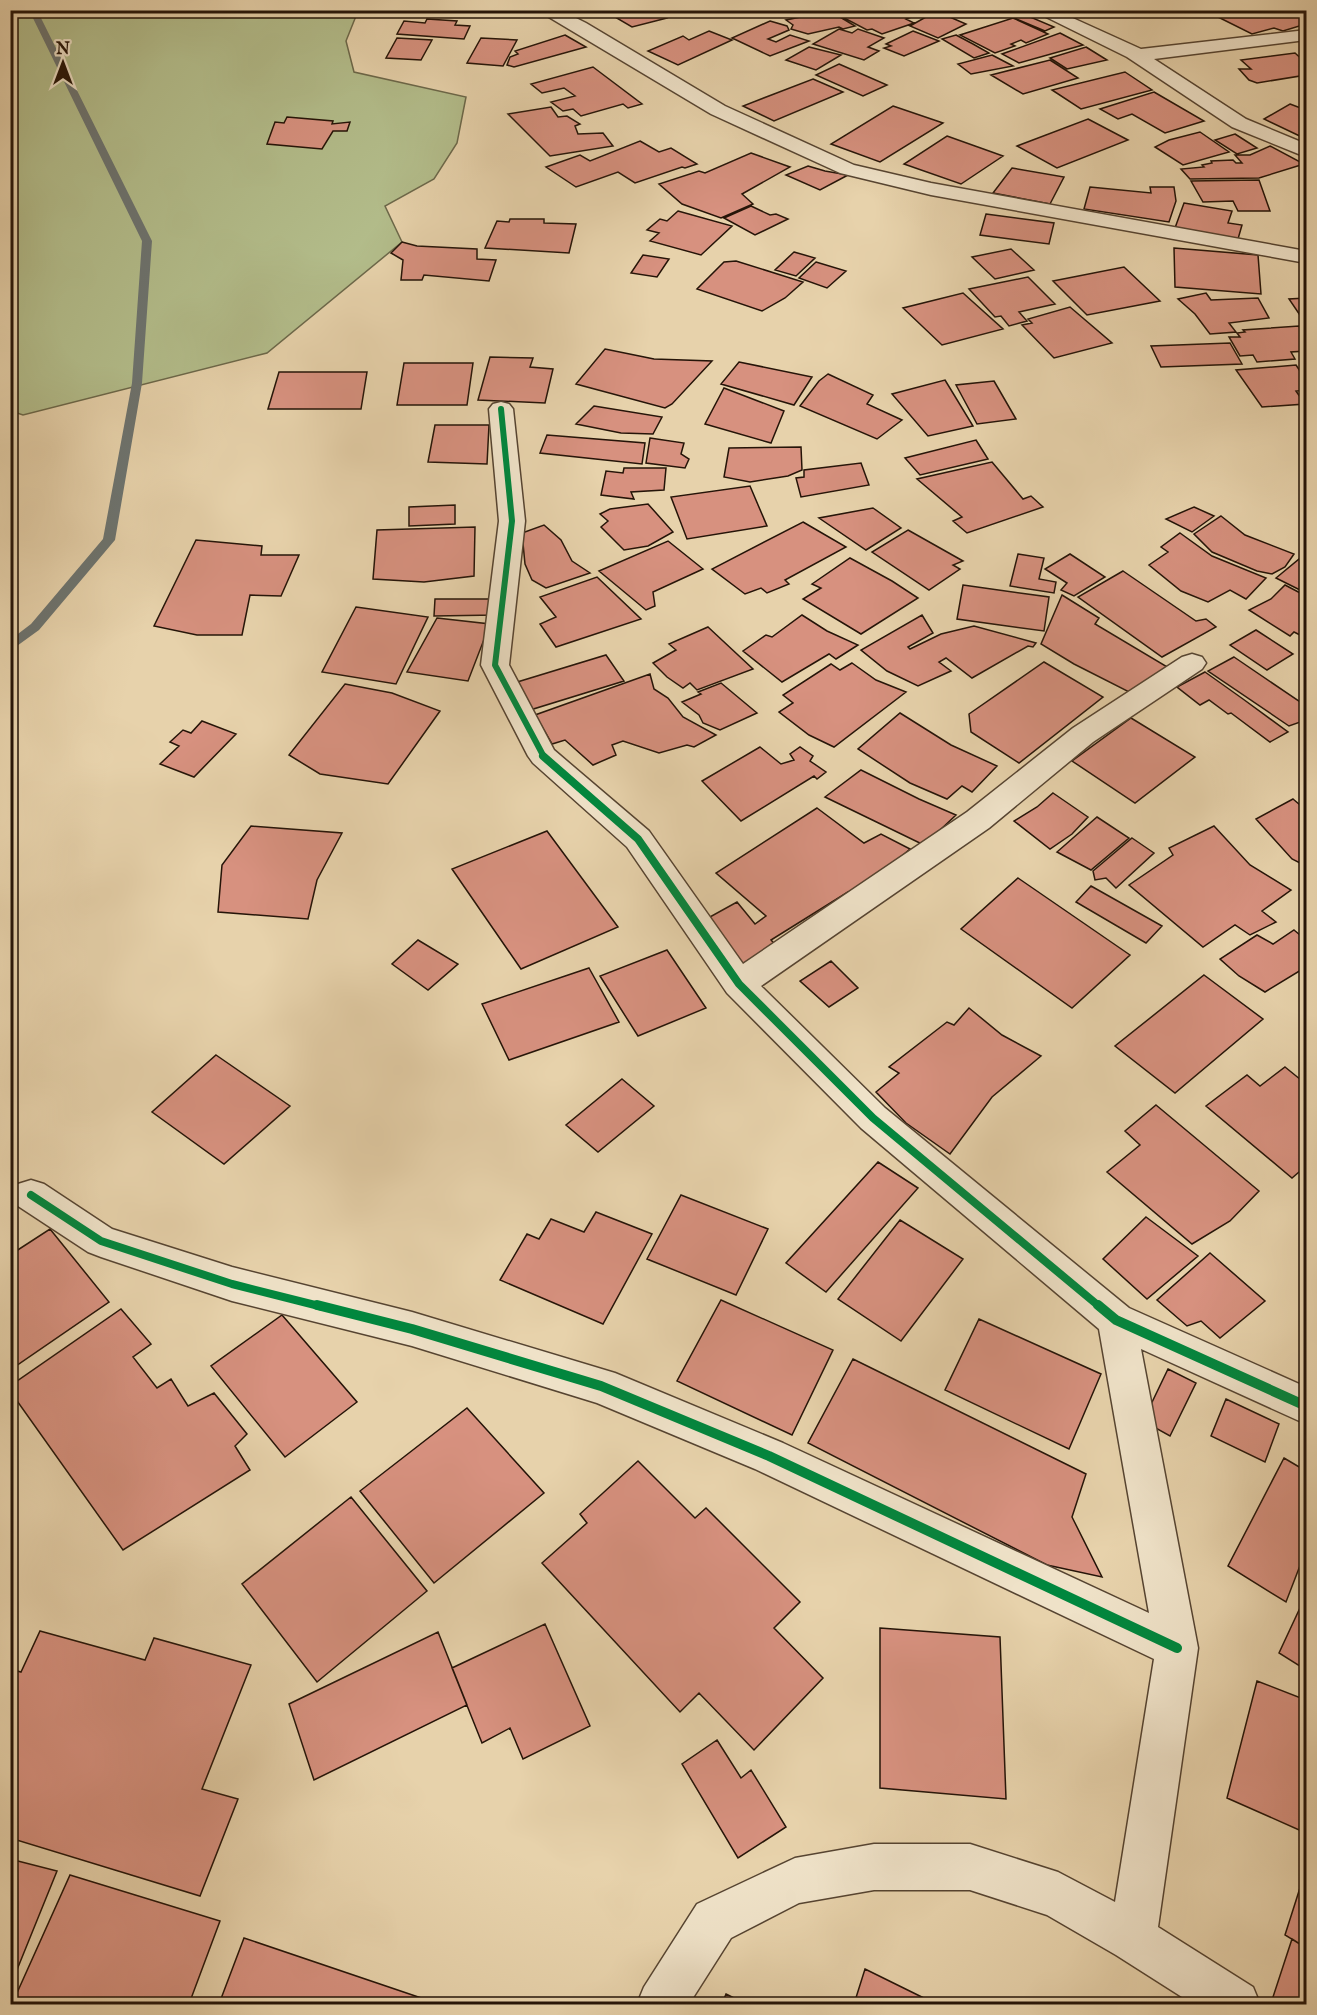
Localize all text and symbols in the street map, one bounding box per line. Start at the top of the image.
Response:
north arrow [33,33,93,93]
text: N [55,40,70,60]

